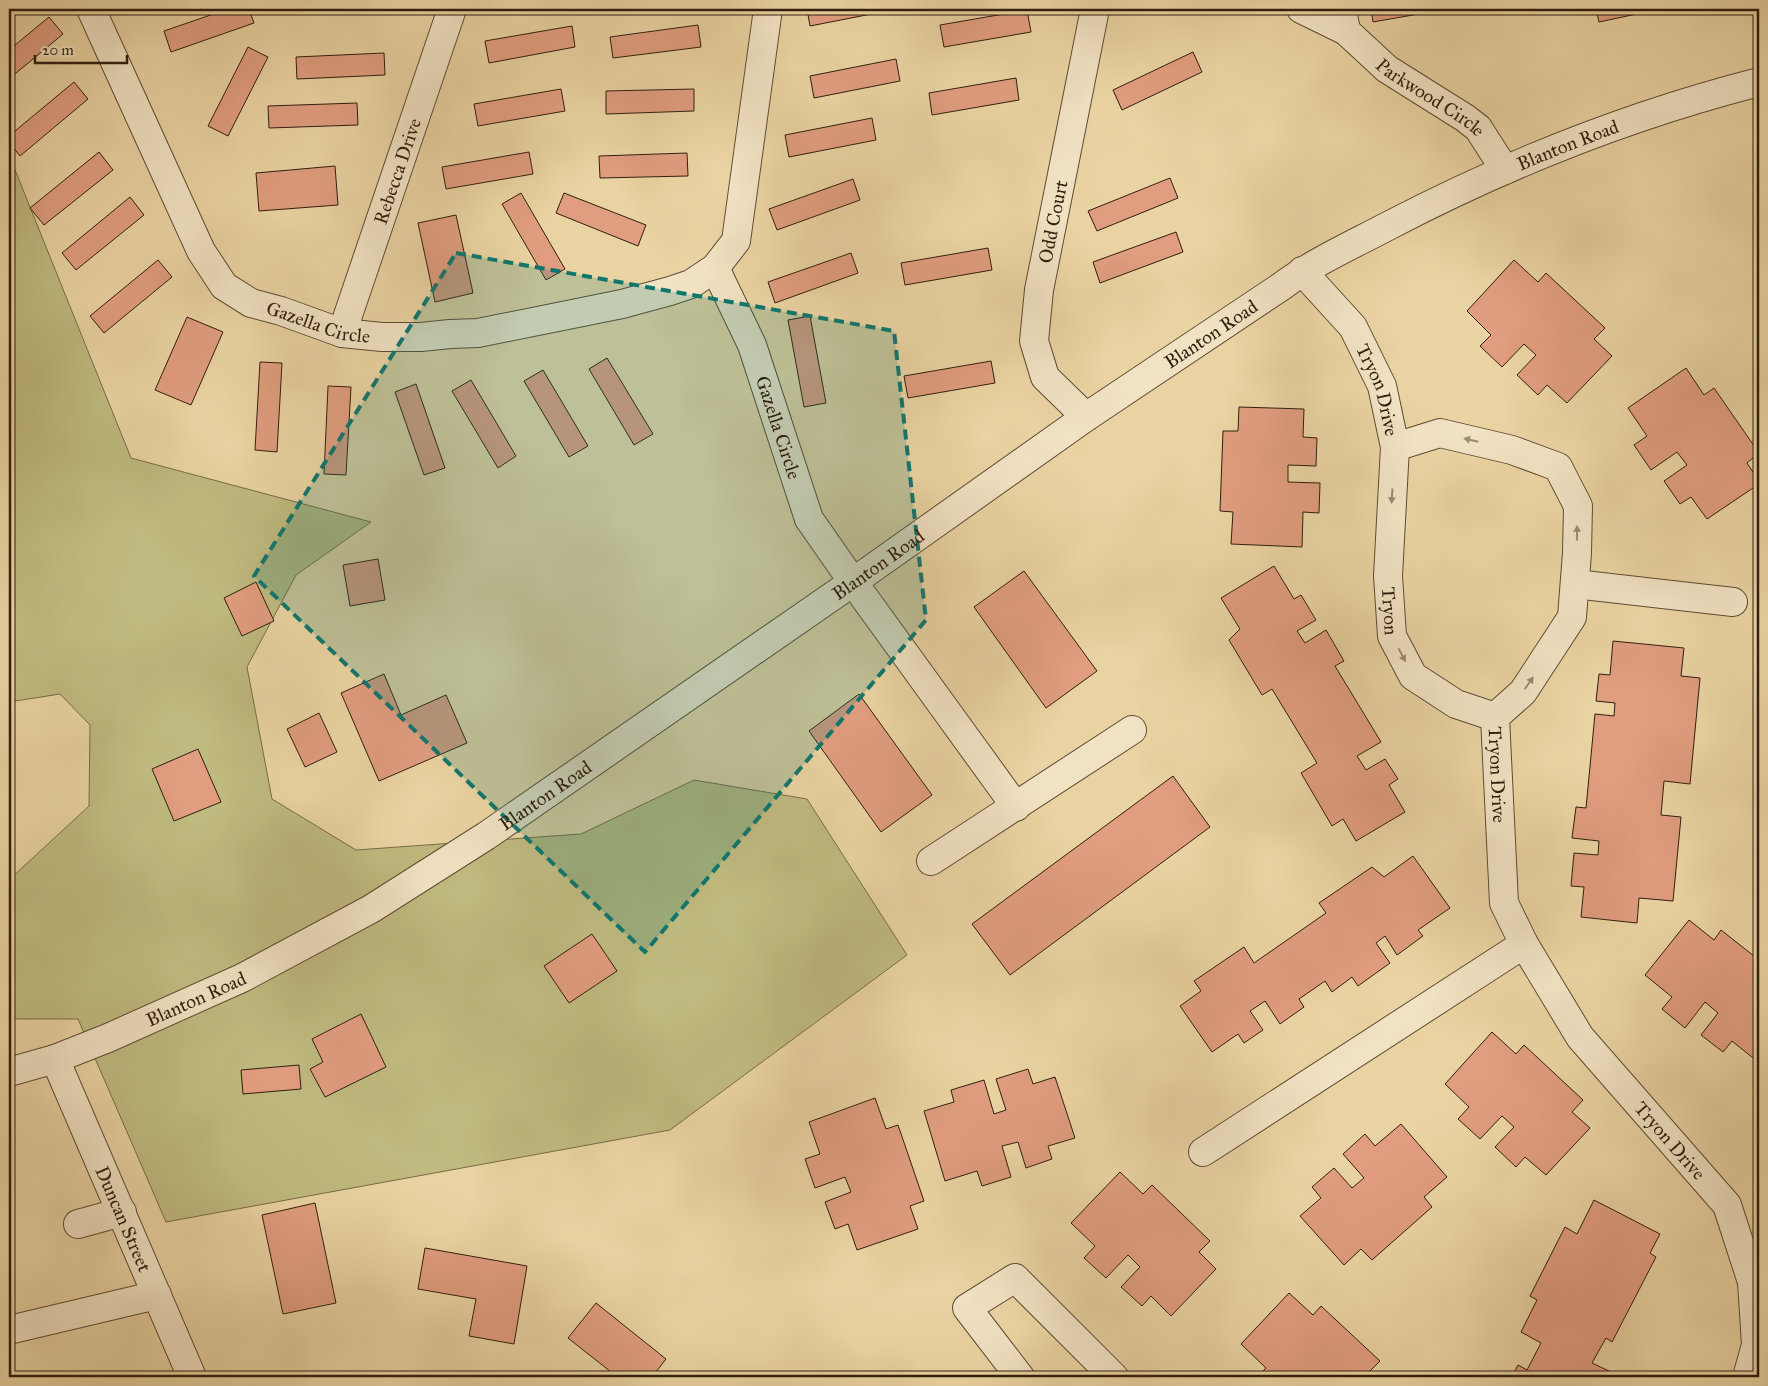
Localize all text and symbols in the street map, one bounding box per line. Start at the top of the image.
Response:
scale bar [35,32,128,64]
text: 20 m [42,41,74,59]
street label: Parkwood Circle [1371,53,1491,140]
street label: Blanton Road [1513,114,1622,175]
street label: Rebecca Drive [368,115,426,227]
street label: Odd Court [1033,178,1072,265]
street label: Blanton Road [1160,294,1262,373]
street label: Gazella Circle [264,296,371,347]
street label: Tryon Drive [1351,340,1404,438]
street label: Gazella Circle [751,373,807,482]
one-way arrow [1463,436,1478,444]
one-way arrow [1388,488,1396,504]
street label: Blanton Road [827,524,929,605]
one-way arrow [1573,525,1581,541]
street label: Tryon [1377,586,1403,636]
one-way arrow [1398,648,1406,663]
one-way arrow [1524,676,1534,690]
street label: Tryon Drive [1484,726,1512,823]
street label: Blanton Road [494,755,596,835]
street label: Blanton Road [142,966,250,1031]
street label: Tryon Drive [1630,1096,1711,1184]
street label: Duncan Street [91,1162,157,1276]

